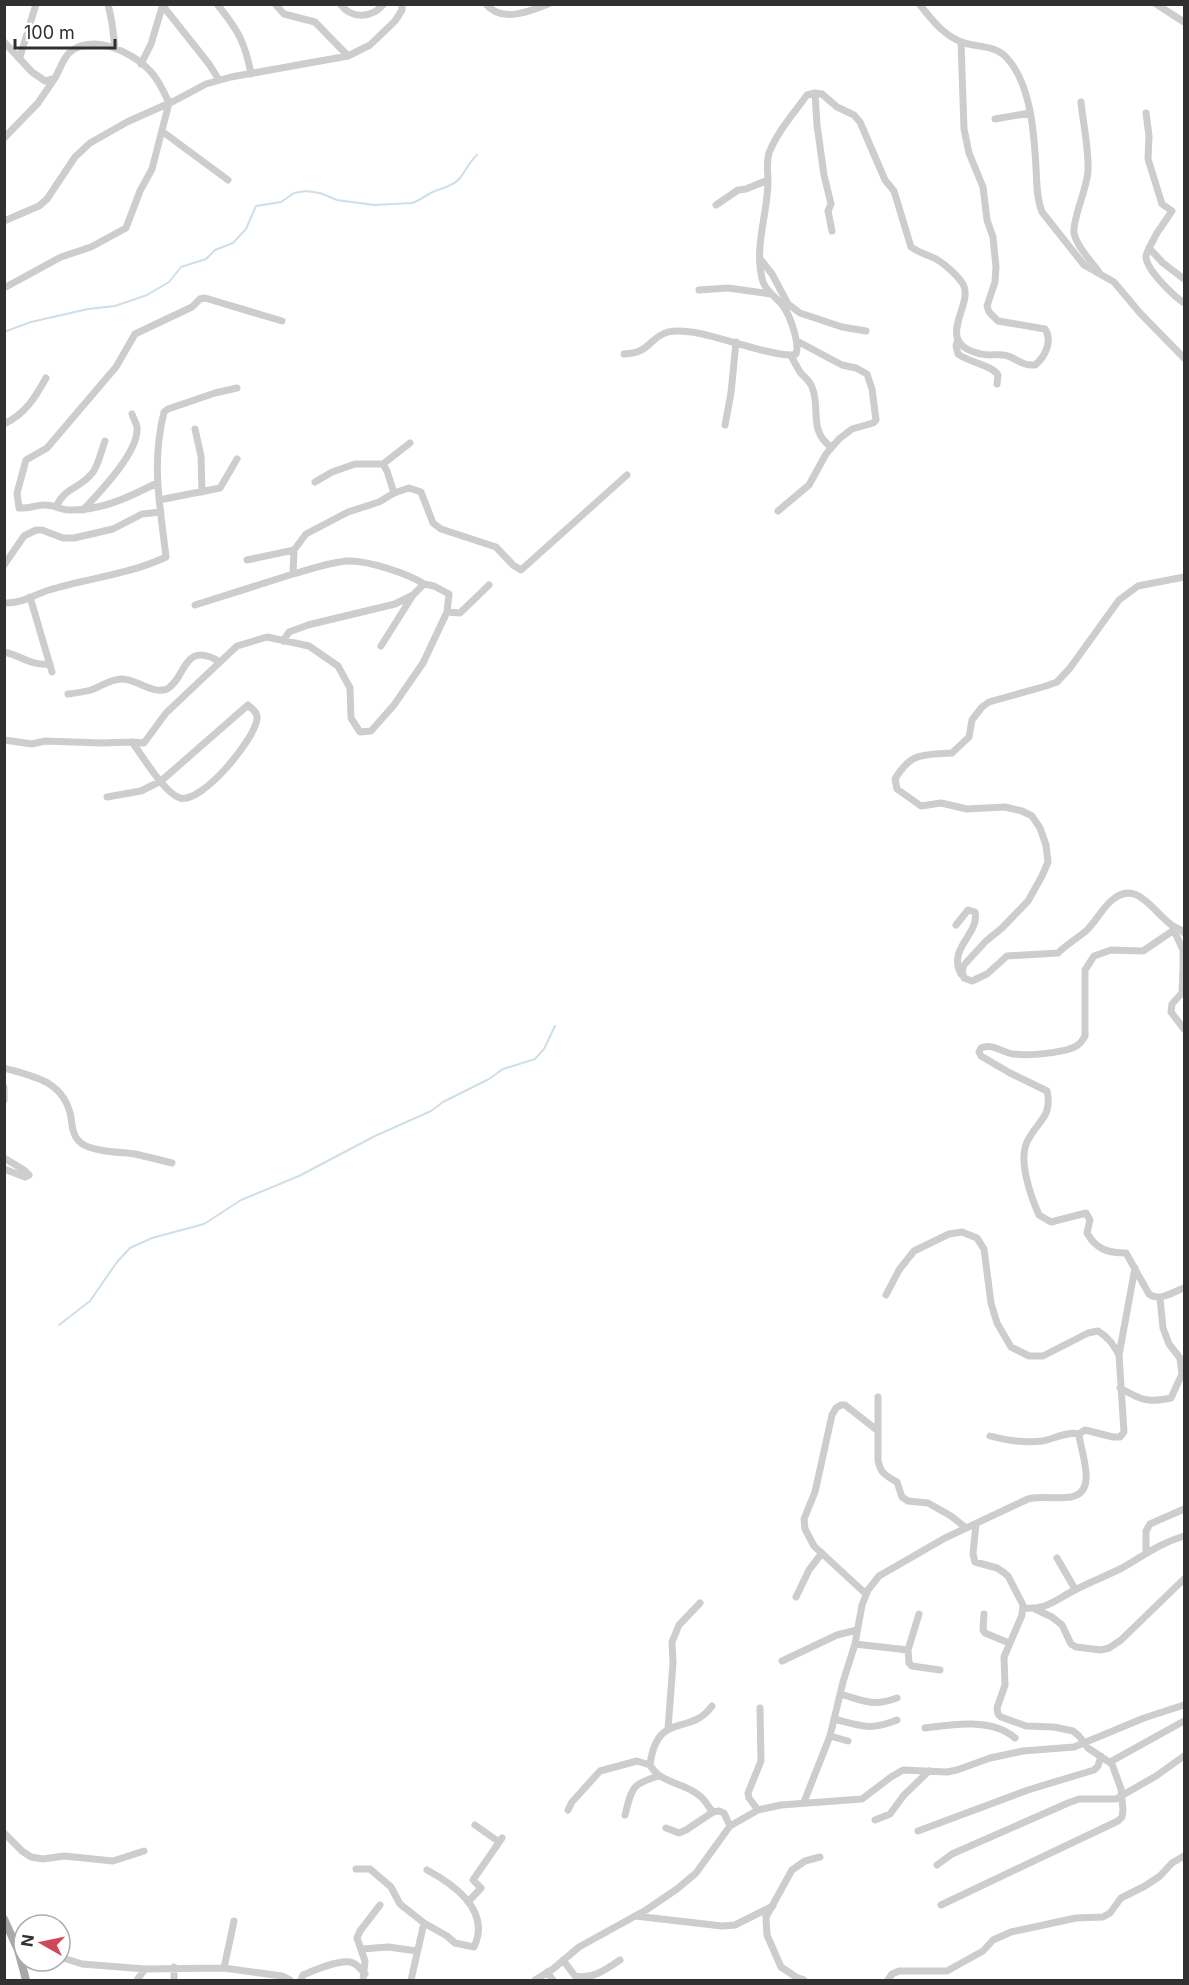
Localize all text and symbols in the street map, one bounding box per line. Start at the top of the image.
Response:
scale bar [15,12,116,50]
text: 100 m [24,22,75,43]
north arrow [12,1913,72,1973]
text: N [16,1933,38,1948]

